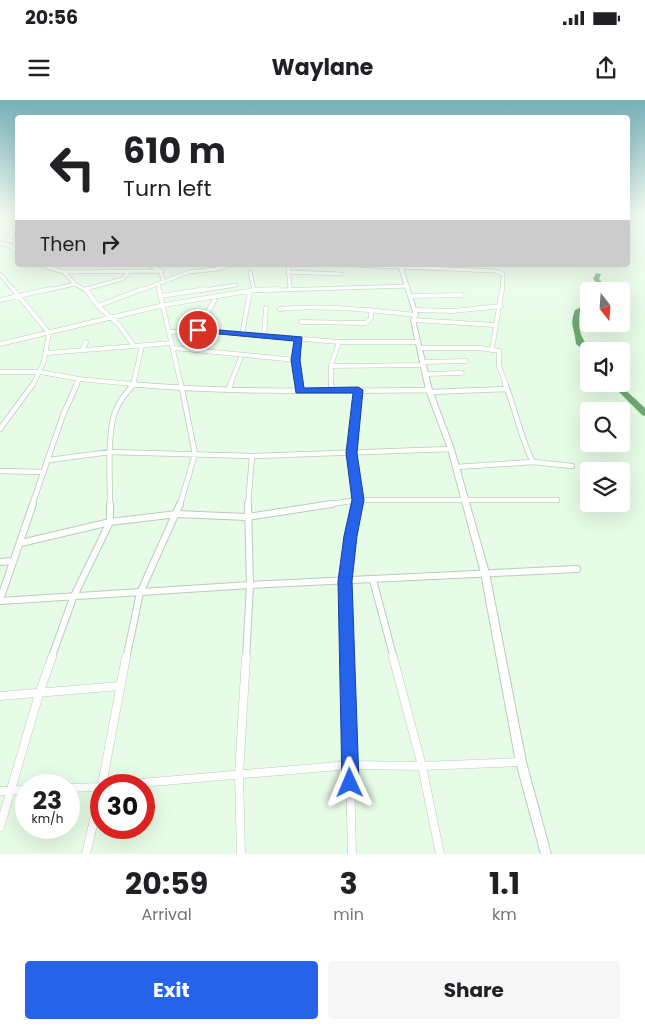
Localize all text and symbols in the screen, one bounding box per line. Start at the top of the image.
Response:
text: 20:56 [25,4,78,31]
text: Waylane [272,52,373,83]
icon: menu [25,54,53,82]
icon: share [592,54,620,82]
text: 610 m [123,126,226,175]
icon: left [40,135,105,200]
text: Turn left [123,173,211,204]
icon: right [96,230,124,258]
text: Then [40,231,86,258]
north arrow [580,282,630,332]
map controls [580,282,630,512]
pin [177,309,219,351]
icon: arrive [184,316,212,344]
button: sound [580,342,630,392]
button: search [580,402,630,452]
button: layers [580,462,630,512]
position arrow [323,756,375,808]
speed limit sign: 30 [90,774,155,839]
text: 23 [33,783,62,818]
text: km/h [32,810,63,827]
text: 20:59 [125,862,208,905]
text: 3 [339,862,358,905]
text: 1.1 [489,862,520,905]
text: Arrival [141,903,192,926]
text: min [333,903,364,926]
text: km [492,903,517,926]
button: Exit [25,961,318,1019]
button: Share [328,961,620,1019]

